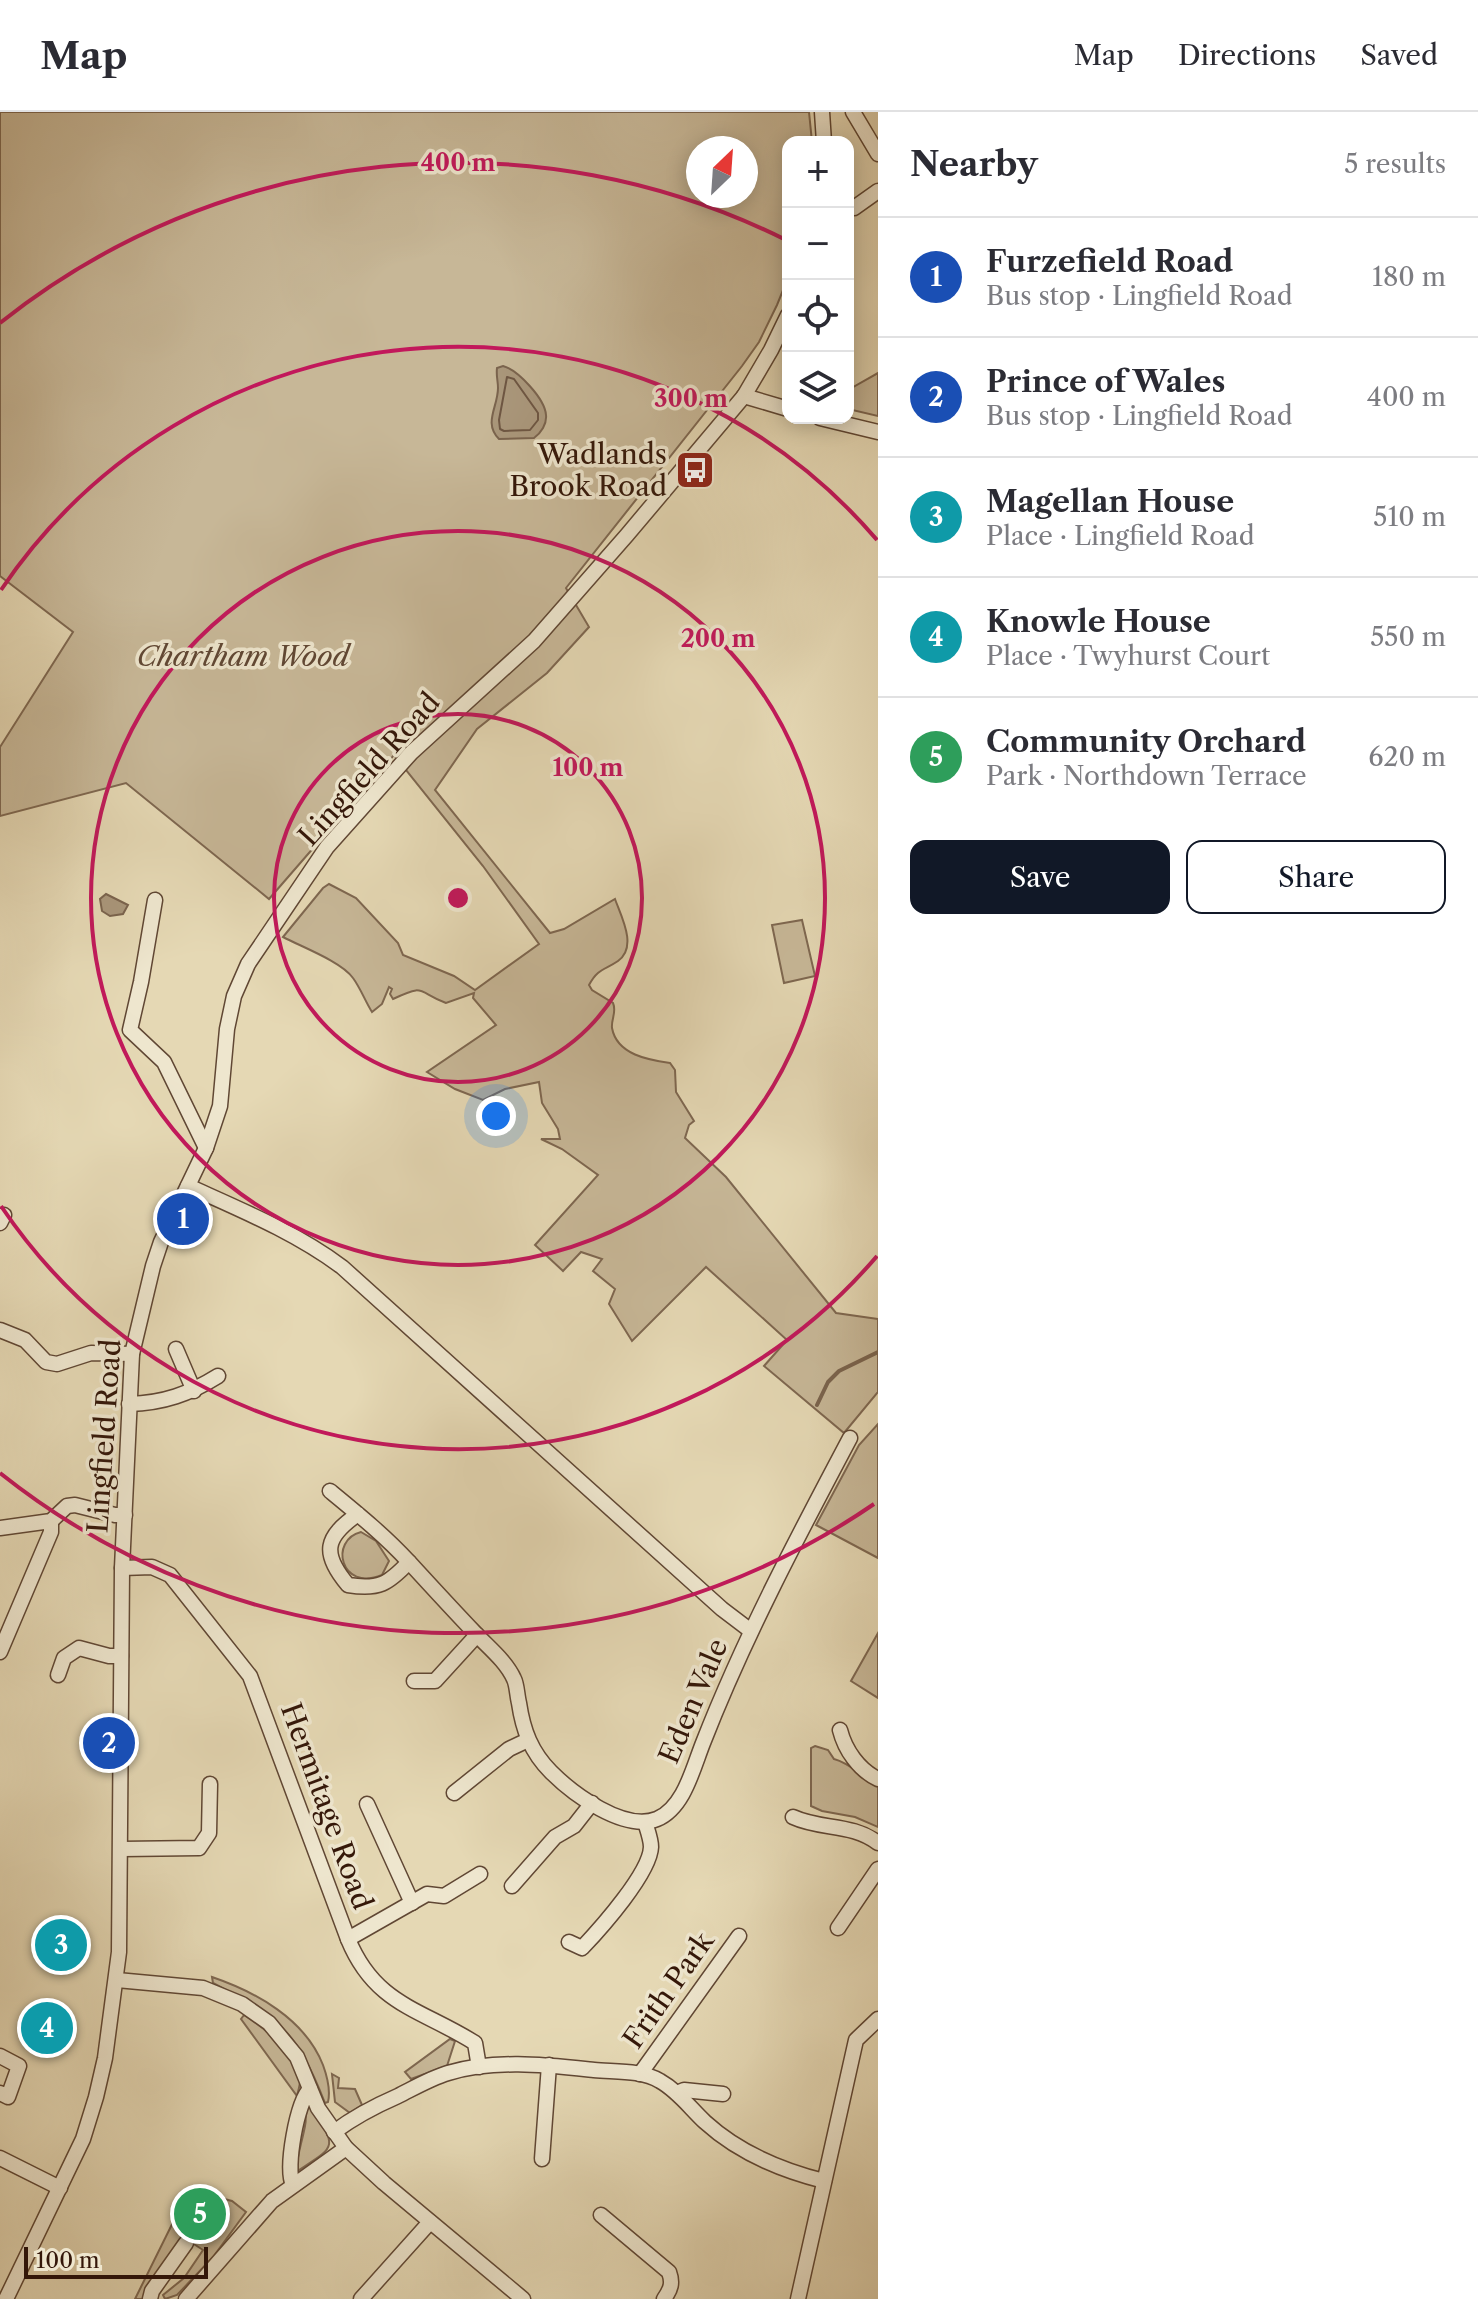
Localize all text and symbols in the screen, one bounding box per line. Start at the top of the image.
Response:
text: Map [40,32,128,79]
text: Map [1074,38,1134,72]
text: Directions [1178,38,1316,72]
text: Saved [1360,38,1438,72]
north arrow [686,136,758,208]
map controls [782,136,854,424]
button: + [782,136,854,208]
text: Nearby [910,143,1038,185]
text: 400 m [421,148,495,177]
text: 5 results [1344,148,1446,180]
button: − [782,208,854,280]
text: Furzefield Road [986,243,1233,280]
text: 1 [930,261,942,293]
text: 180 m [1372,261,1446,293]
button: locate [782,280,854,352]
text: Bus stop · Lingfield Road [986,280,1293,312]
button: layers [782,352,854,424]
text: Prince of Wales [986,363,1225,400]
text: 2 [928,381,944,413]
text: 400 m [1367,381,1446,413]
text: 300 m [654,384,728,413]
text: Bus stop · Lingfield Road [986,400,1293,432]
place label: Wadlands Brook Road [509,437,667,503]
bus stop icon: Wadlands Brook Road [674,449,716,491]
text: Magellan House [986,483,1234,520]
text: 3 [929,501,943,533]
text: 510 m [1373,501,1446,533]
text: Place · Lingfield Road [986,520,1255,552]
text: Knowle House [986,603,1211,640]
text: 4 [928,621,944,653]
text: 550 m [1370,621,1446,653]
text: 200 m [681,624,755,653]
park label: Chartham Wood [137,639,353,673]
text: Place · Twyhurst Court [986,640,1270,672]
street label: Lingfield Road [291,685,447,853]
text: Community Orchard [986,723,1306,760]
text: 5 [929,741,943,773]
text: 620 m [1368,741,1446,773]
text: 100 m [552,753,624,782]
text: Park · Northdown Terrace [986,760,1307,792]
button: Save [910,840,1170,914]
button: Share [1186,840,1446,914]
centre of rings [444,884,472,912]
your location [476,1096,516,1136]
pin: 1 [157,1189,209,1249]
street label: Lingfield Road [80,1338,128,1534]
street label: Eden Vale [651,1633,735,1769]
street label: Hermitage Road [274,1698,380,1914]
pin: 2 [83,1713,135,1773]
pin: 3 [35,1915,87,1975]
street label: Frith Park [616,1924,721,2055]
pin: 4 [21,1998,73,2058]
pin: 5 [174,2184,226,2244]
scale bar [24,2243,208,2279]
text: 100 m [36,2247,99,2274]

